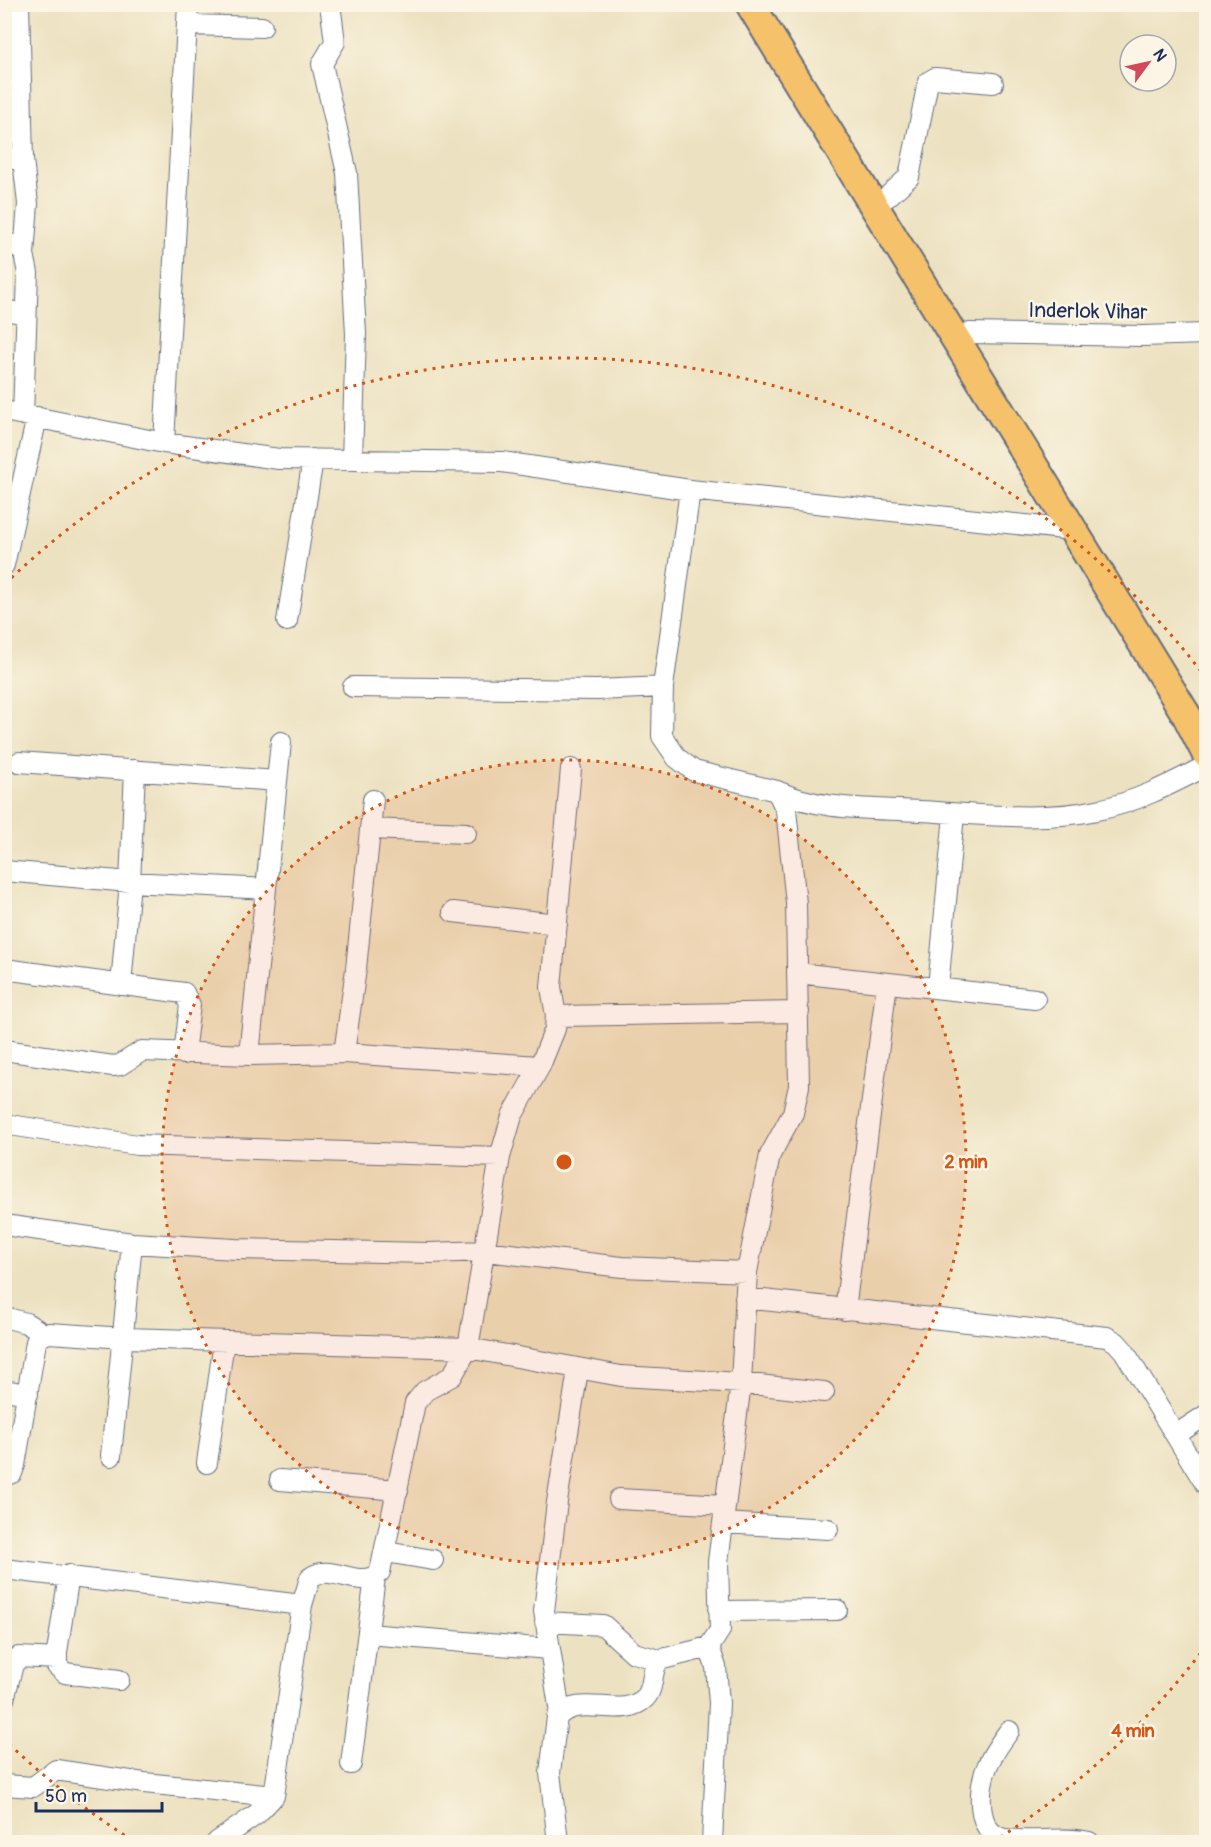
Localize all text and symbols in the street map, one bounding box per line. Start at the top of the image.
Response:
north arrow [1118,33,1178,93]
text: N [1148,45,1171,66]
street label: Inderlok Vihar [1028,297,1148,326]
text: 2 min [944,1151,988,1174]
centre of rings [554,1152,574,1172]
text: 4 min [1111,1720,1155,1743]
scale bar [36,1775,162,1813]
text: 50 m [45,1785,87,1808]

